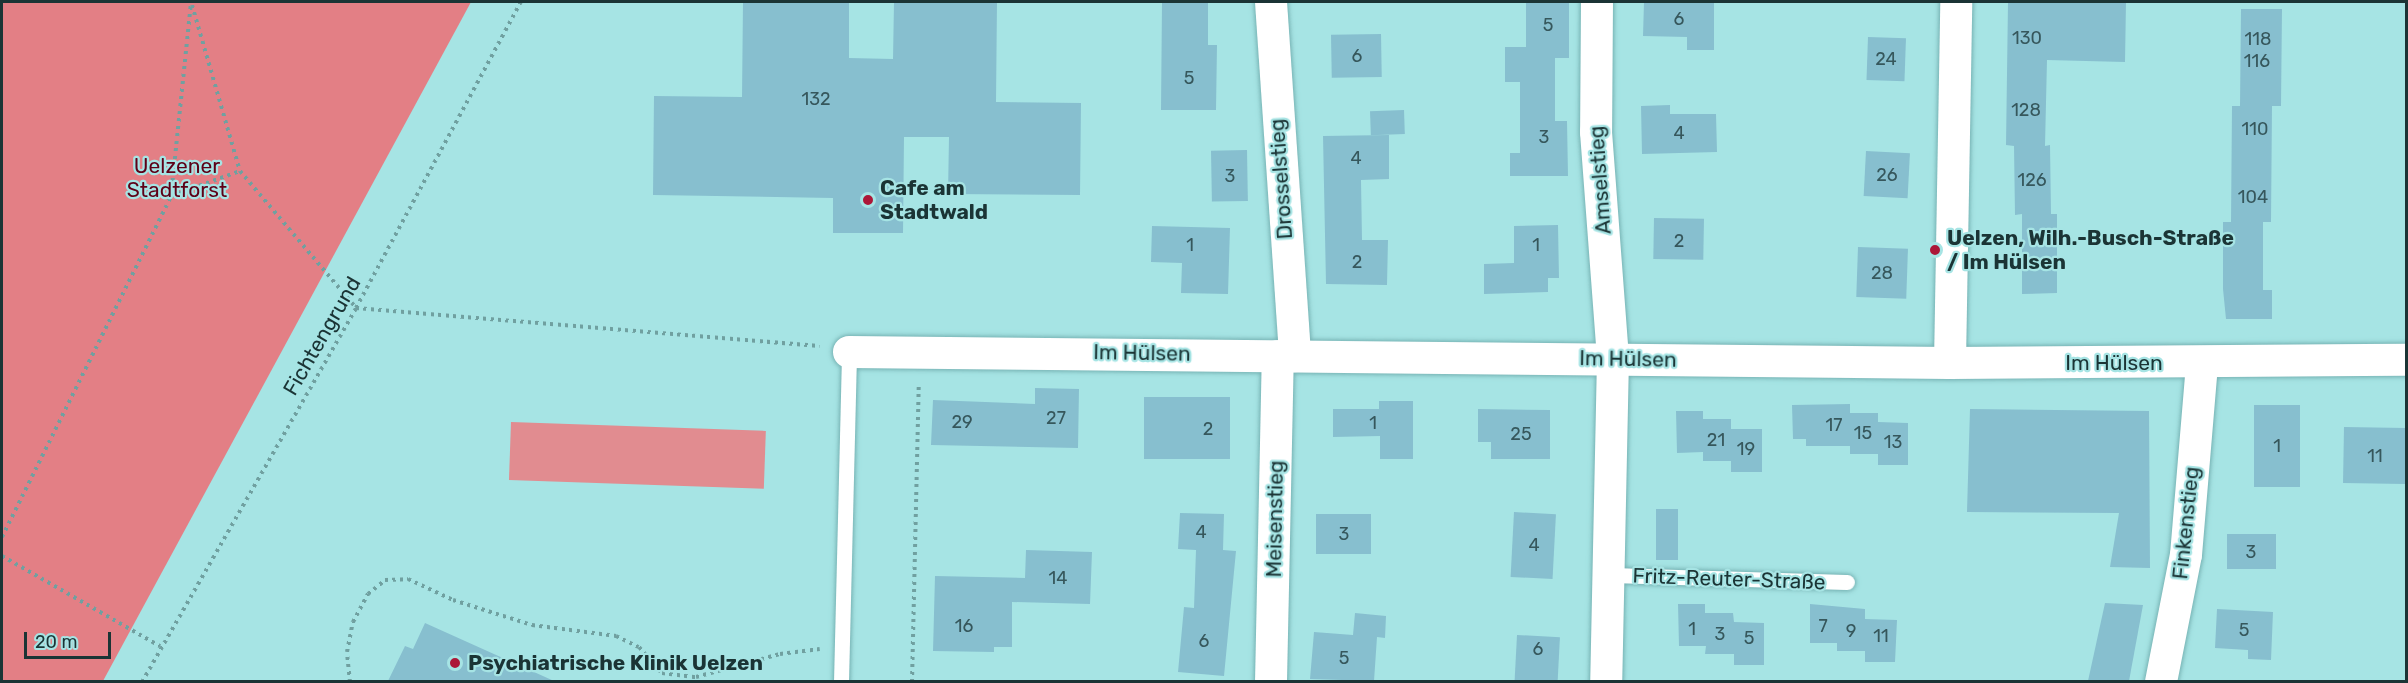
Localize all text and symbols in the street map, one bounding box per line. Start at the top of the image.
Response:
house number: 6 [1674,8,1684,30]
house number: 5 [1543,14,1553,36]
house number: 130 [2012,27,2042,49]
house number: 118 [2245,28,2271,50]
house number: 6 [1352,45,1362,67]
house number: 24 [1875,48,1897,70]
house number: 116 [2244,50,2270,72]
house number: 5 [1184,67,1194,89]
house number: 132 [801,88,831,110]
house number: 128 [2011,99,2041,121]
street label: Drosselstieg [1264,118,1298,240]
house number: 110 [2242,118,2268,140]
house number: 4 [1673,122,1685,144]
street label: Amselstieg [1584,125,1616,235]
house number: 3 [1539,126,1549,148]
house number: 4 [1350,147,1362,169]
park label: Uelzener Stadtforst [127,153,227,203]
house number: 26 [1876,164,1898,186]
house number: 3 [1225,165,1235,187]
house number: 126 [2017,169,2047,191]
place label: Cafe am Stadtwald [880,175,988,225]
house number: 104 [2238,186,2268,208]
marker: Cafe am Stadtwald [861,193,875,207]
place label: Uelzen, Wilh.-Busch-Straße / Im Hülsen [1947,225,2234,275]
house number: 2 [1674,230,1684,252]
house number: 1 [1186,234,1194,256]
house number: 1 [1532,234,1540,256]
marker: Uelzen, Wilh.-Busch-Straße / Im Hülsen [1928,243,1942,257]
house number: 2 [1352,251,1362,273]
house number: 28 [1871,262,1893,284]
street label: Fichtengrund [278,272,366,400]
street label: Im Hülsen [1093,340,1191,366]
street label: Im Hülsen [1579,346,1677,372]
street label: Im Hülsen [2065,350,2163,376]
house number: 27 [1046,407,1066,429]
house number: 29 [951,411,973,433]
house number: 1 [1369,412,1377,434]
house number: 17 [1826,414,1842,436]
house number: 2 [1203,418,1213,440]
house number: 15 [1854,422,1872,444]
house number: 25 [1510,423,1532,445]
house number: 21 [1707,429,1725,451]
house number: 13 [1884,431,1902,453]
house number: 1 [2273,435,2281,457]
house number: 19 [1737,438,1755,460]
house number: 11 [2367,445,2383,467]
street label: Meisenstieg [1261,460,1289,578]
street label: Finkenstieg [2168,465,2204,581]
house number: 4 [1195,521,1207,543]
house number: 3 [1339,523,1349,545]
house number: 4 [1528,534,1540,556]
house number: 3 [2246,541,2256,563]
street label: Fritz-Reuter-Straße [1632,563,1826,595]
house number: 14 [1049,567,1067,589]
house number: 16 [955,615,973,637]
house number: 7 [1818,615,1828,637]
house number: 1 [1688,618,1696,640]
house number: 5 [2239,619,2249,641]
scale bar [27,620,114,658]
house number: 9 [1846,620,1856,642]
house number: 3 [1715,623,1725,645]
house number: 11 [1873,625,1889,647]
house number: 5 [1744,627,1754,649]
house number: 6 [1199,630,1209,652]
text: 20 m [35,631,77,653]
house number: 6 [1533,638,1543,660]
house number: 5 [1339,647,1349,669]
place label: Psychiatrische Klinik Uelzen [468,650,763,676]
marker: Psychiatrische Klinik Uelzen [446,654,464,672]

